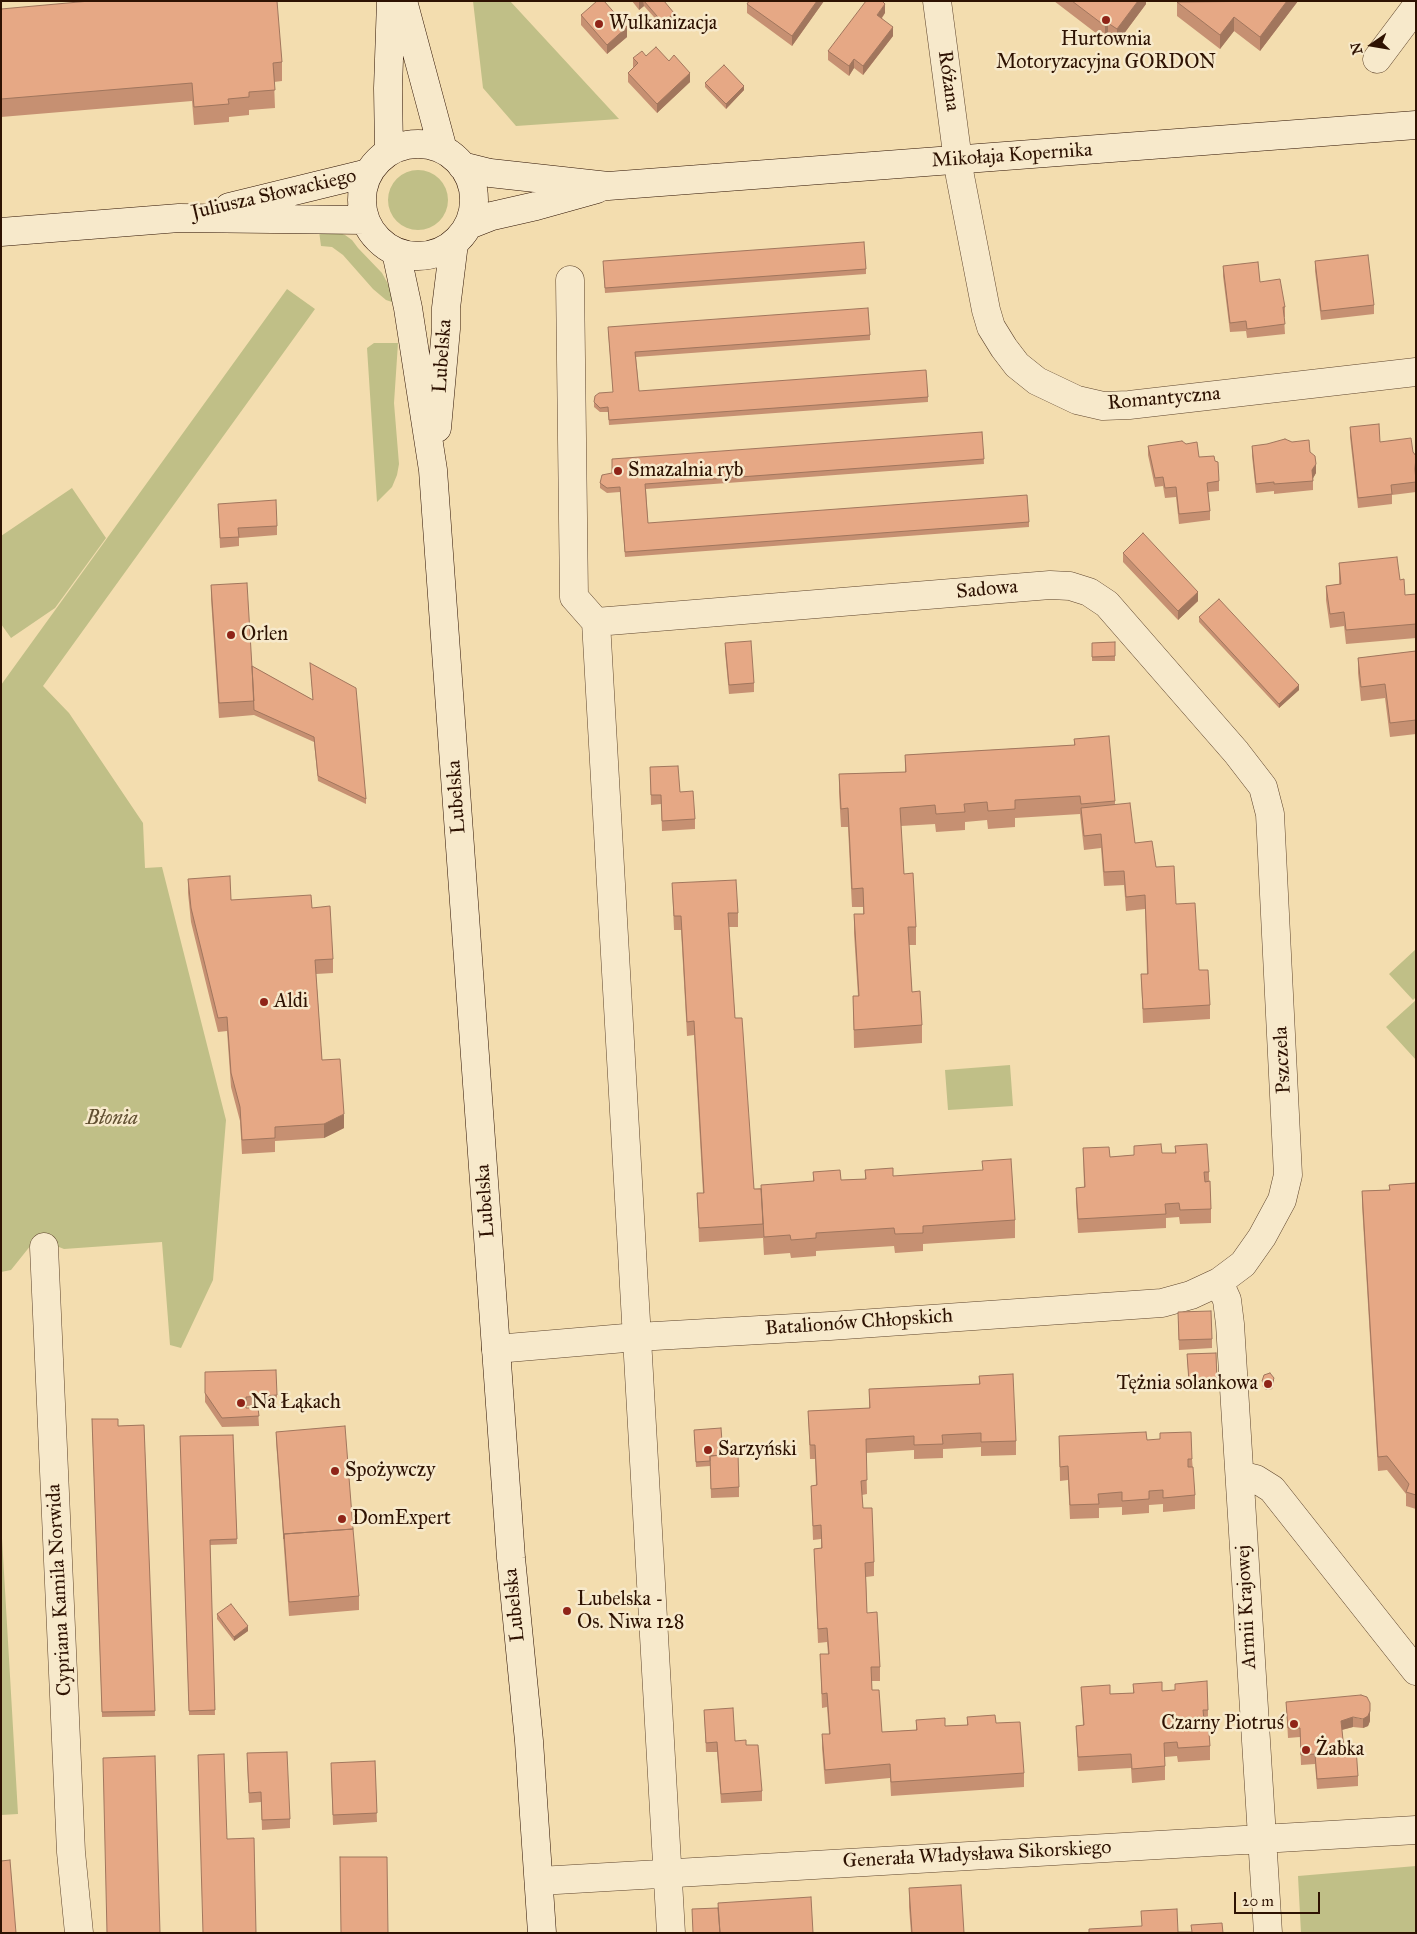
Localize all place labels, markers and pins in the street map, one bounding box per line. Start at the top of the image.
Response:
place label: Wulkanizacja [609,12,717,36]
marker: Hurtownia Motoryzacyjna GORDON [1100,14,1112,26]
marker: Wulkanizacja [593,18,605,30]
place label: Hurtownia Motoryzacyjna GORDON [996,28,1216,75]
place label: Smazalnia ryb [628,459,744,483]
marker: Smazalnia ryb [612,465,624,477]
place label: Orlen [241,623,288,647]
marker: Orlen [225,629,237,641]
place label: Aldi [274,990,308,1014]
marker: Aldi [258,996,270,1008]
place label: Tężnia solankowa [1116,1372,1258,1396]
marker: Tężnia solankowa [1262,1378,1274,1390]
place label: Na Łąkach [251,1391,341,1415]
marker: Na Łąkach [235,1397,247,1409]
place label: Sarzyński [718,1438,797,1462]
marker: Sarzyński [702,1444,714,1456]
place label: Spożywczy [345,1459,435,1483]
marker: Spożywczy [329,1465,341,1477]
place label: DomExpert [352,1507,451,1531]
marker: DomExpert [336,1513,348,1525]
place label: Lubelska - Os. Niwa 128 [577,1588,684,1635]
marker: Lubelska - Os. Niwa 128 [561,1605,573,1617]
place label: Czarny Piotruś [1161,1712,1284,1736]
marker: Czarny Piotruś [1288,1718,1300,1730]
place label: Żabka [1316,1738,1364,1762]
marker: Żabka [1300,1744,1312,1756]

